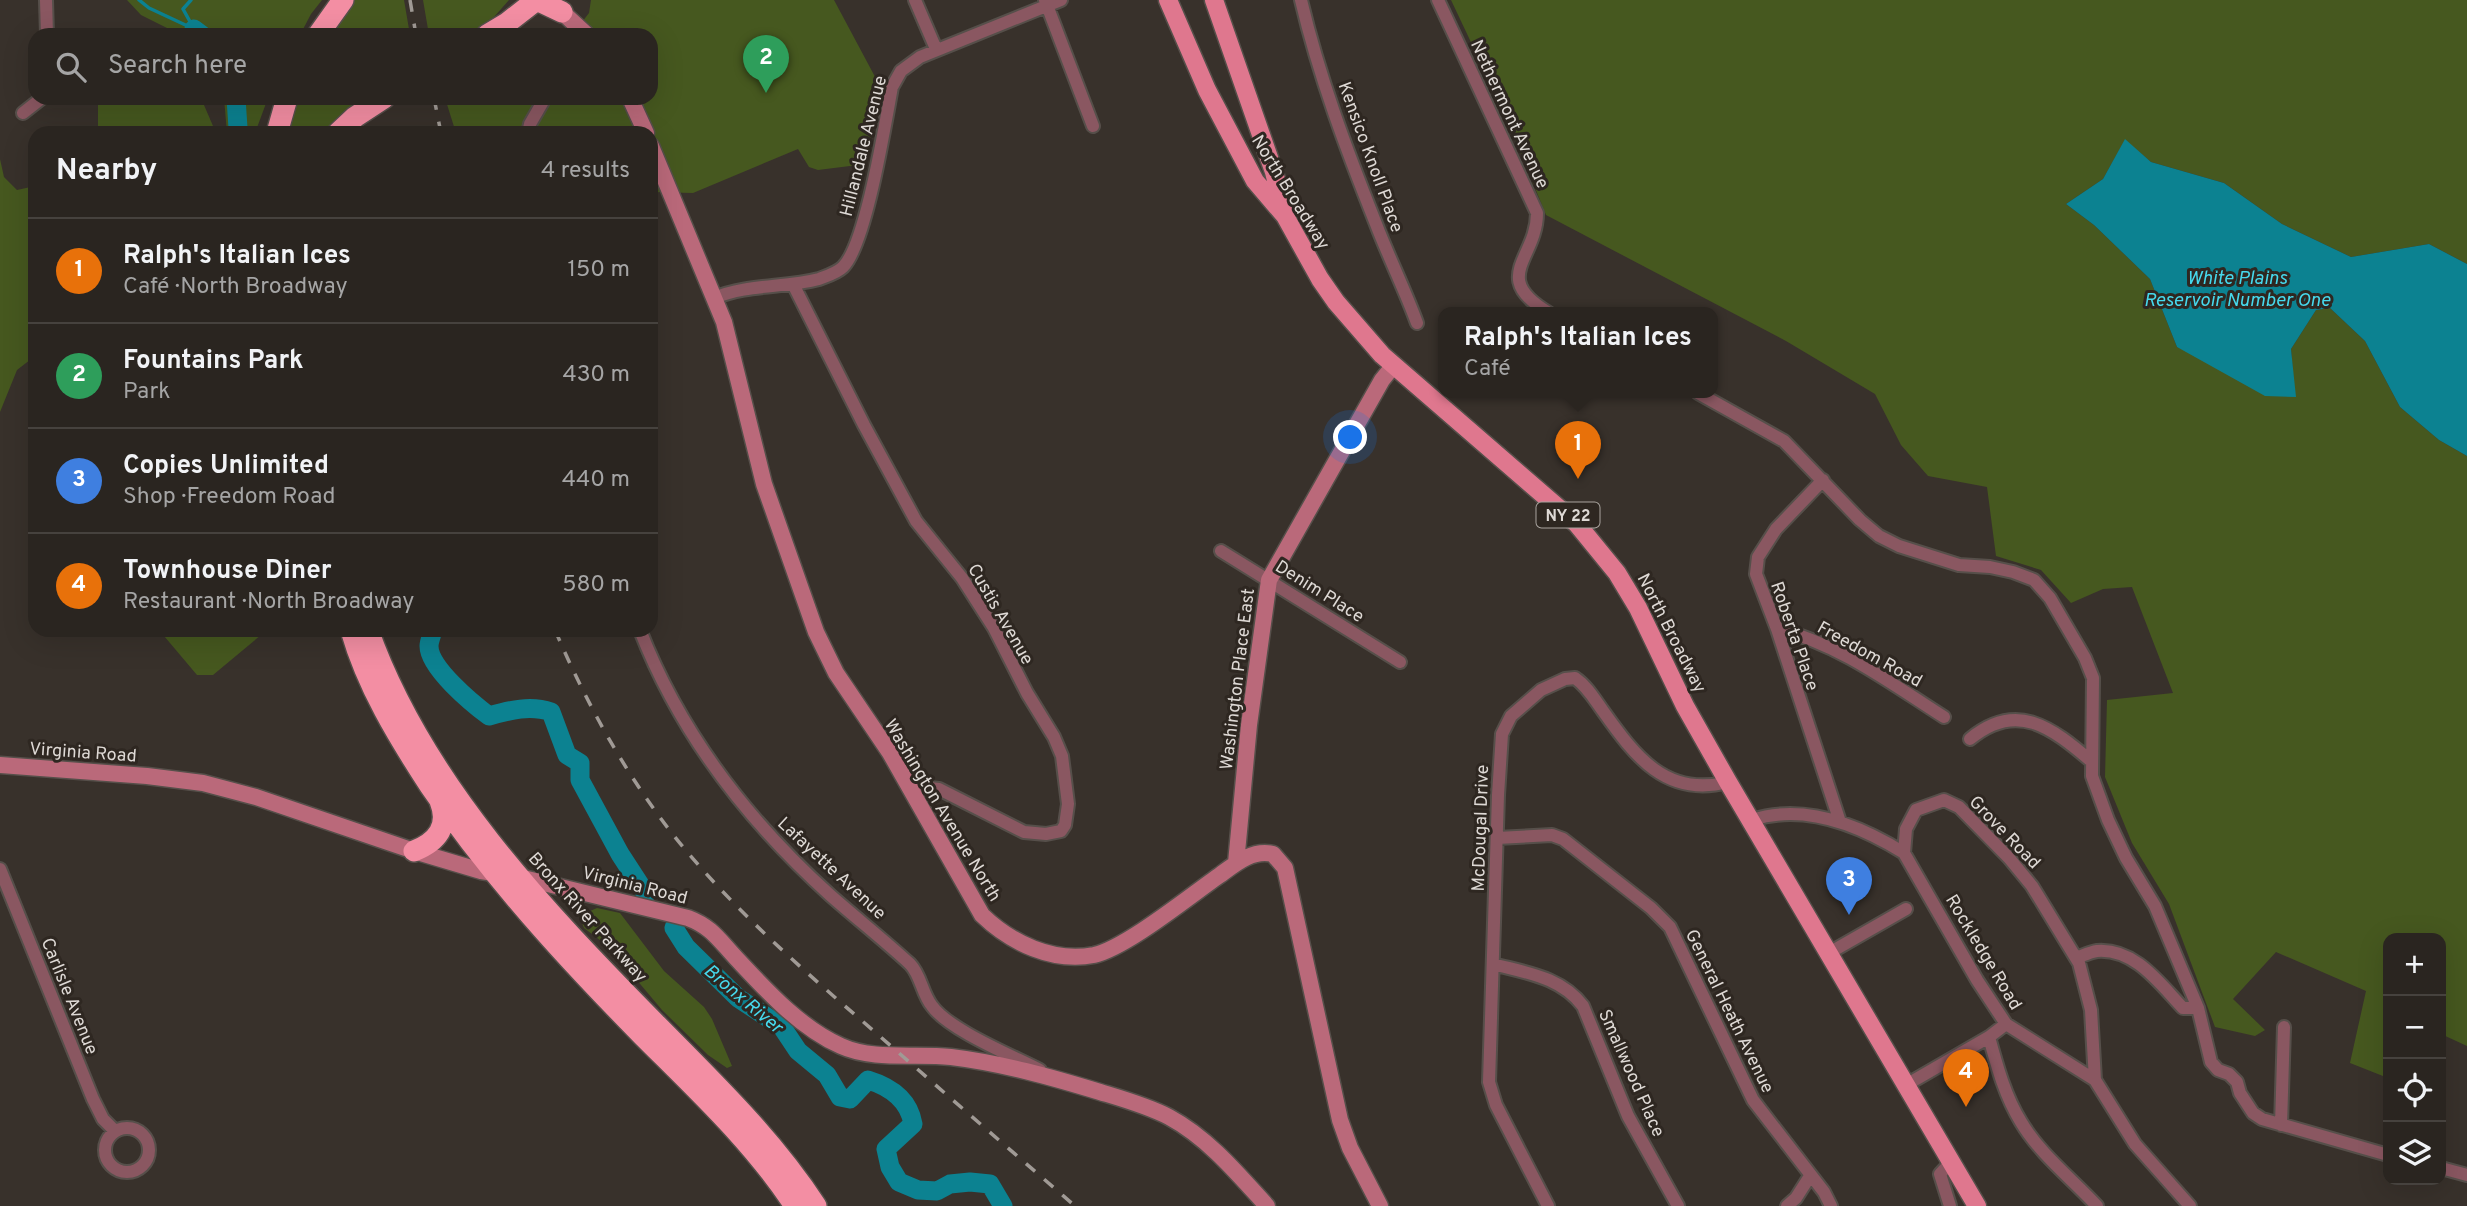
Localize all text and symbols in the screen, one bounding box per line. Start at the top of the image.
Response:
search box [28,28,658,105]
pin: 2 [743,35,789,93]
street label: Nethermont Avenue [1464,36,1553,193]
icon: search [52,48,90,86]
text: Search here [108,50,247,83]
street label: Hillandale Avenue [836,74,893,219]
street label: Kensico Knoll Place [1332,79,1407,236]
street label: North Broadway [1245,131,1334,254]
text: Nearby [56,153,157,190]
text: 4 results [541,157,630,186]
text: Ralph's Italian Ices [123,240,351,273]
text: 1 [74,256,84,285]
text: 150 m [568,256,630,285]
water label: White Plains Reservoir Number One [2144,267,2330,313]
text: Café · North Broadway [123,273,348,302]
popup [1438,307,1718,398]
text: Ralph's Italian Ices [1464,322,1692,355]
text: Fountains Park [123,345,304,378]
text: Café [1464,355,1511,384]
text: 2 [72,361,86,390]
text: 430 m [562,361,630,390]
text: Park [123,378,170,407]
your location [1333,420,1367,454]
pin: 1 [1555,421,1601,479]
text: Copies Unlimited [123,450,329,483]
text: 3 [72,466,86,495]
text: 440 m [562,466,630,495]
text: Shop · Freedom Road [123,483,336,512]
road number: NY 22 [1536,502,1600,528]
text: Townhouse Diner [123,555,332,588]
street label: Denim Place [1270,556,1368,629]
street label: Custis Avenue [961,560,1038,670]
street label: North Broadway [1631,570,1711,697]
text: 4 [72,571,86,600]
text: 580 m [562,571,630,600]
street label: Roberta Place [1764,579,1823,694]
street label: Washington Place East [1216,587,1261,771]
text: Restaurant · North Broadway [123,588,414,617]
street label: Freedom Road [1813,617,1926,694]
street label: Washington Avenue North [878,715,1005,906]
street label: Virginia Road [28,738,137,769]
street label: McDougal Drive [1468,764,1495,892]
street label: Grove Road [1963,791,2045,875]
street label: Lafayette Avenue [772,813,890,925]
street label: Bronx River Parkway [522,848,651,988]
pin: 3 [1826,857,1872,915]
street label: Virginia Road [580,862,690,911]
street label: Rockledge Road [1939,891,2026,1015]
street label: General Heath Avenue [1679,926,1778,1097]
map controls [2383,933,2446,1185]
button: + [2383,933,2446,996]
street label: Carlisle Avenue [35,935,103,1058]
water label: Bronx River [698,960,789,1041]
button: − [2383,996,2446,1059]
street label: Smallwood Place [1592,1006,1669,1141]
pin: 4 [1943,1049,1989,1107]
button: locate [2383,1059,2446,1122]
button: layers [2383,1122,2446,1185]

